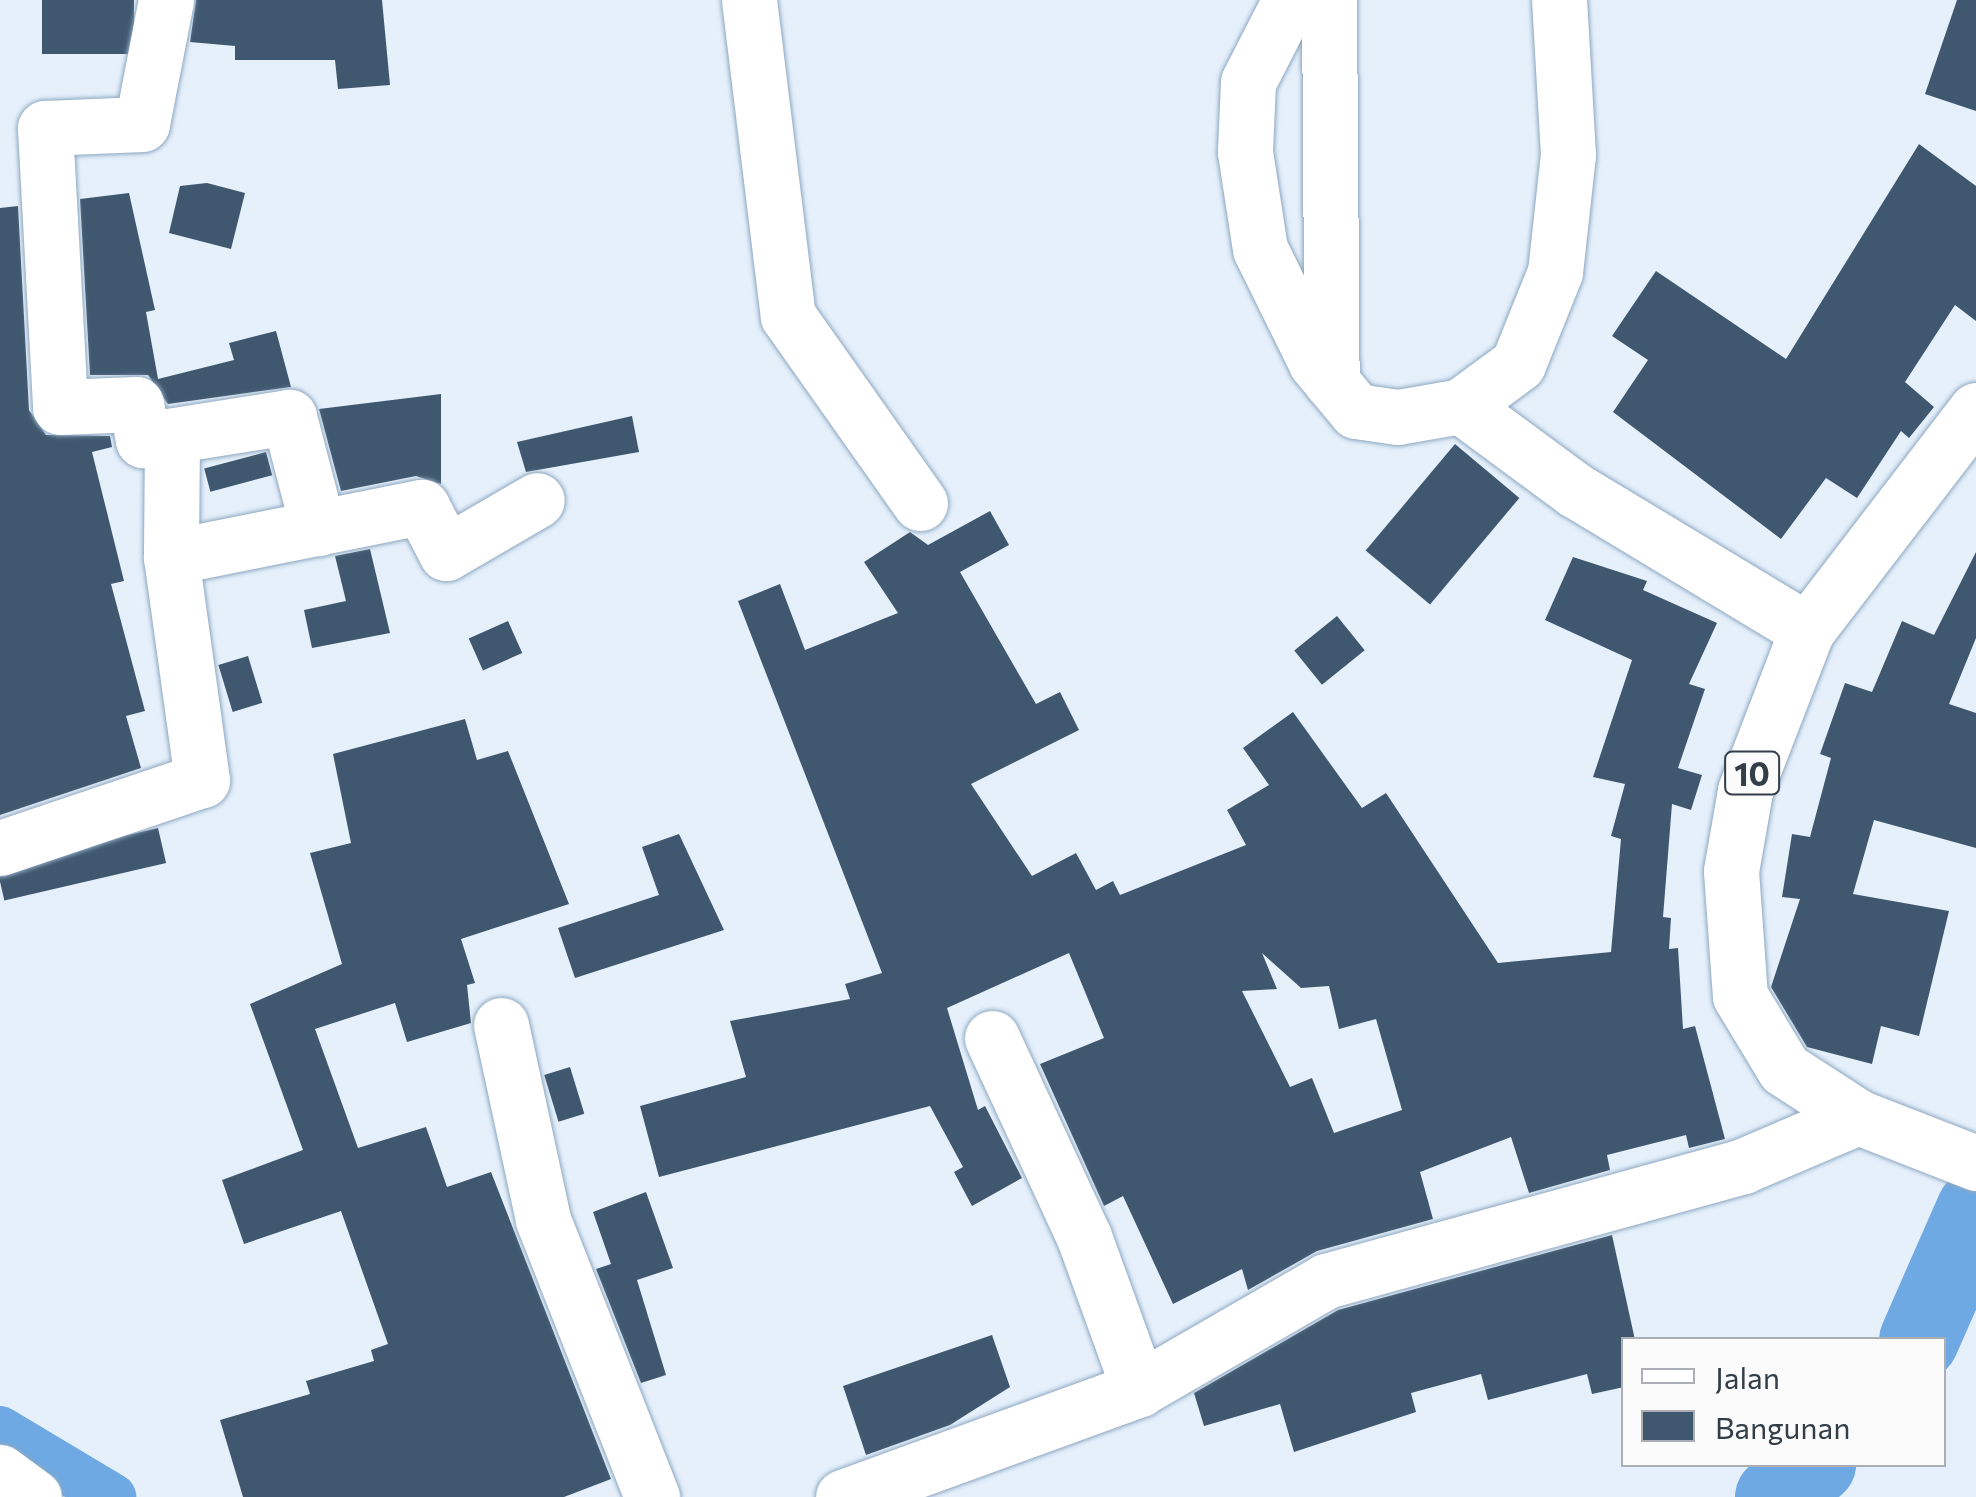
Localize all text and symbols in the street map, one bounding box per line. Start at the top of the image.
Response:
road number: 10 [1722,746,1782,800]
legend [1621,1337,1946,1467]
text: Jalan [1715,1358,1780,1395]
text: Bangunan [1715,1408,1850,1445]

